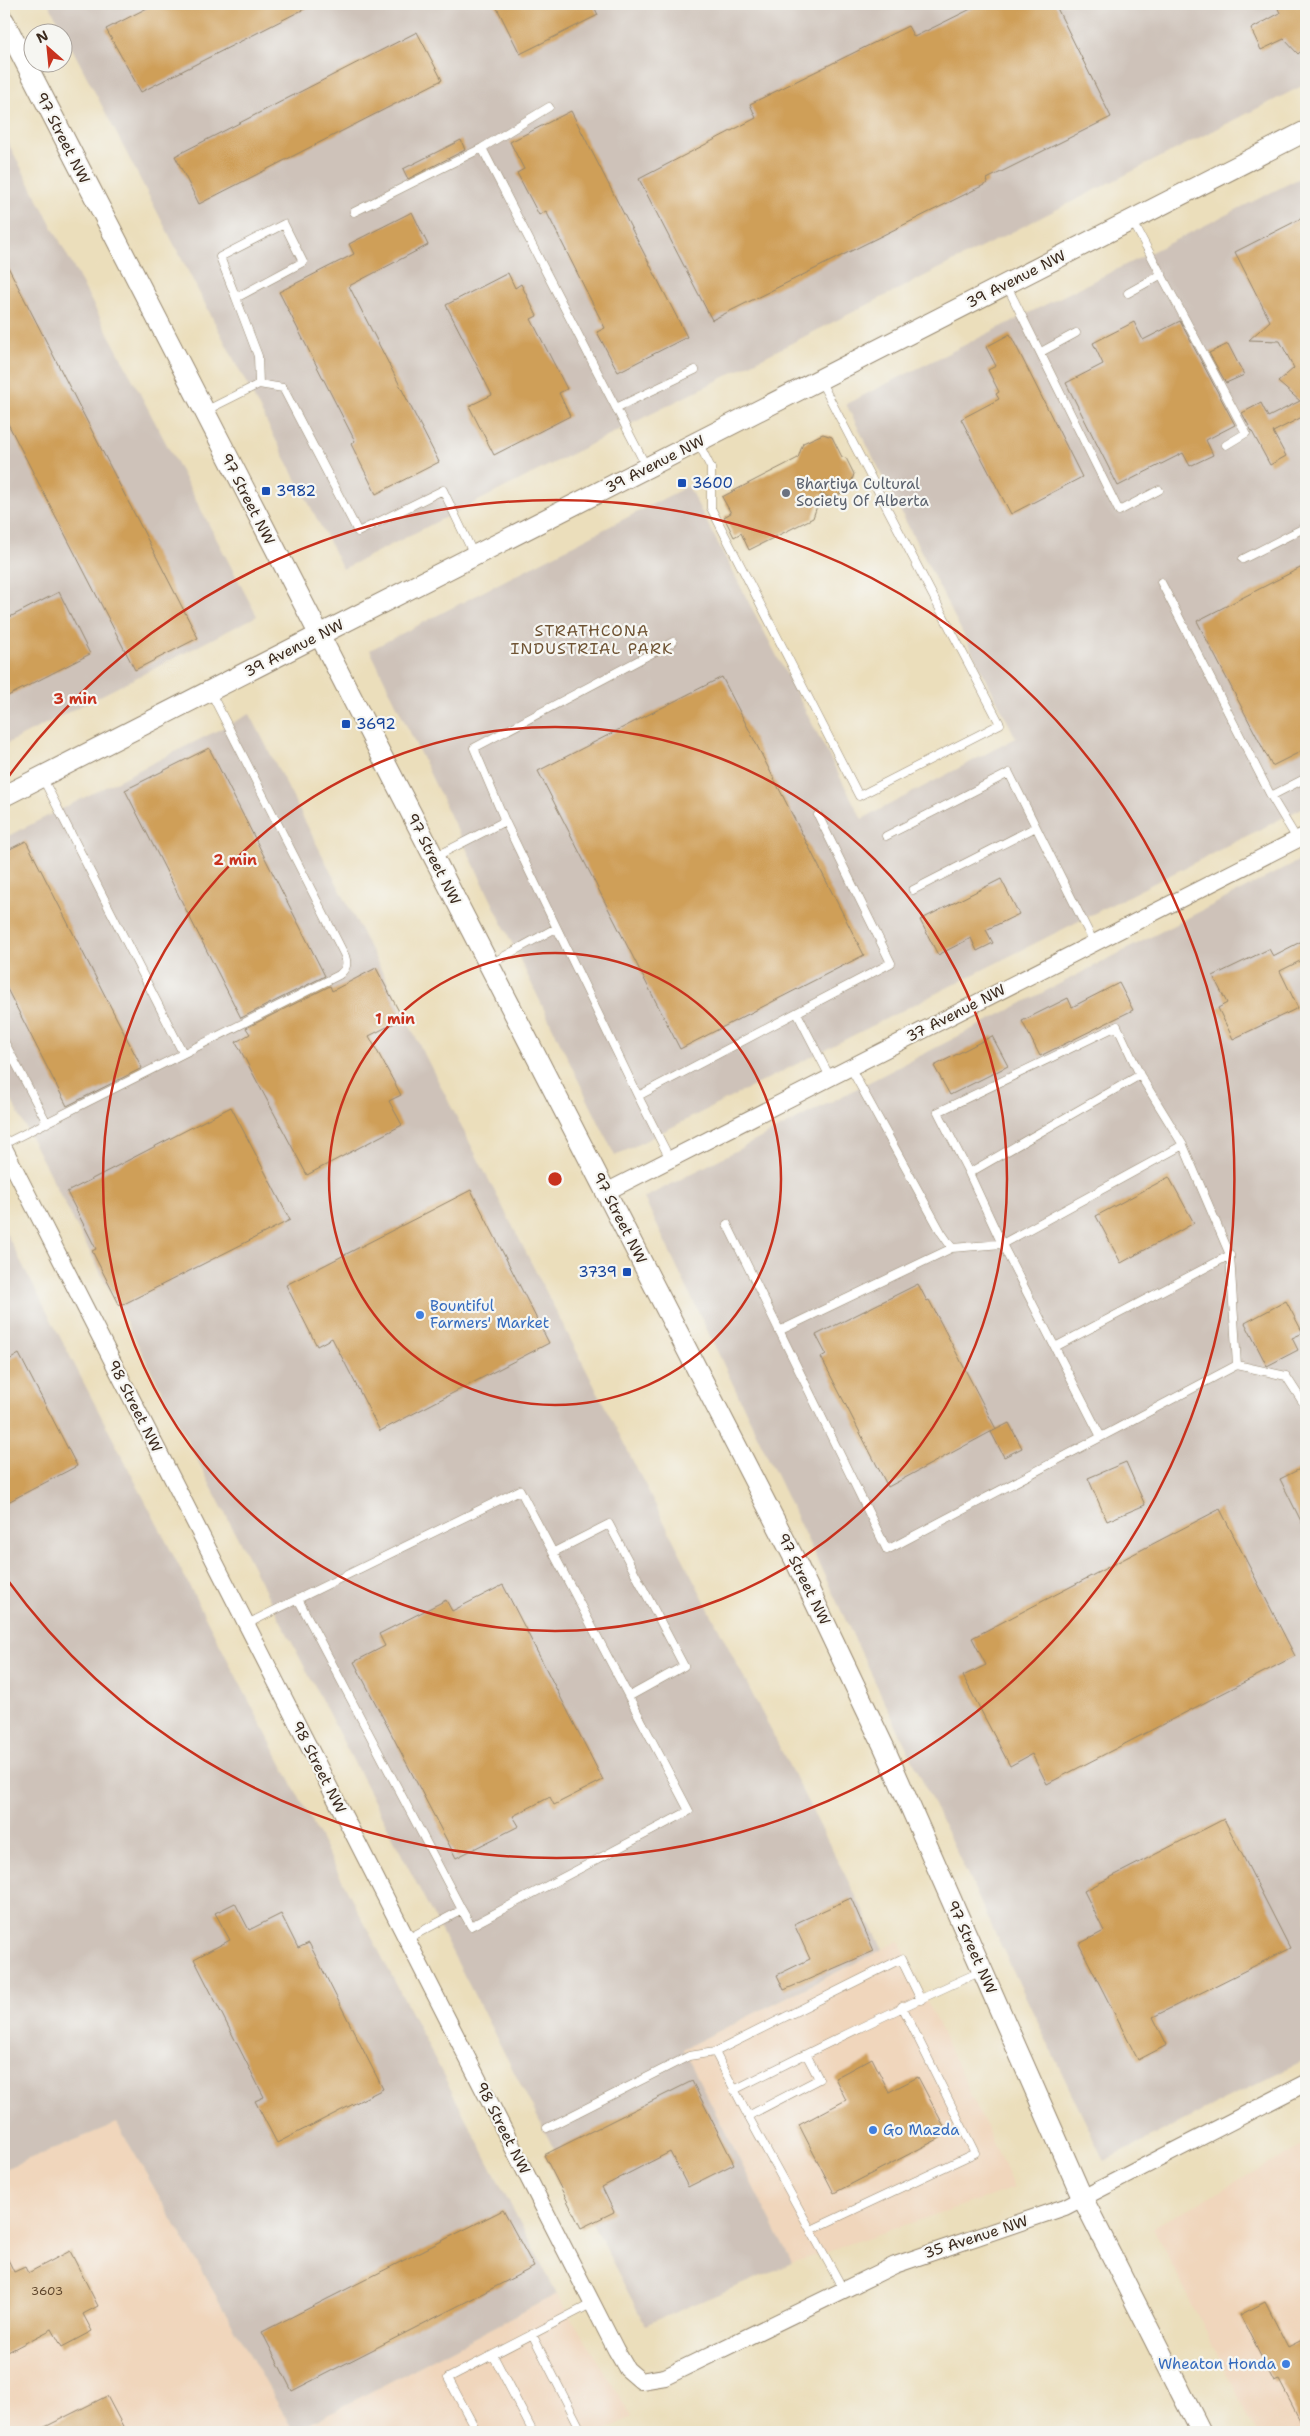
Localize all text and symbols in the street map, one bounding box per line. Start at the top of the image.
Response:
north arrow [22,22,72,72]
text: N [33,26,51,47]
street label: 97 Street NW [31,89,95,187]
street label: 39 Avenue NW [963,245,1069,313]
street label: 39 Avenue NW [602,430,708,498]
street label: 97 Street NW [216,450,280,548]
place label: 3600 [692,473,733,493]
place label: Bhartiya Cultural Society Of Alberta [796,474,929,511]
marker: 3600 [676,477,688,489]
place label: 3982 [276,481,316,501]
marker: 3982 [260,485,272,497]
marker: Bhartiya Cultural Society Of Alberta [780,487,792,499]
street label: 39 Avenue NW [241,614,347,682]
district label: STRATHCONA INDUSTRIAL PARK [511,620,673,659]
text: 3 min [53,689,97,709]
place label: 3692 [356,714,396,734]
marker: 3692 [340,718,352,730]
street label: 97 Street NW [402,810,466,908]
text: 2 min [213,850,257,870]
street label: 37 Avenue NW [903,979,1009,1047]
text: 1 min [375,1009,415,1029]
street label: 97 Street NW [588,1169,652,1267]
centre of rings [546,1170,564,1188]
place label: 3739 [578,1262,617,1282]
marker: 3739 [621,1266,633,1278]
place label: Bountiful Farmers' Market [430,1296,549,1333]
marker: Bountiful Farmers' Market [414,1309,426,1321]
street label: 98 Street NW [103,1357,167,1455]
street label: 97 Street NW [773,1530,835,1628]
street label: 98 Street NW [287,1718,351,1816]
street label: 97 Street NW [942,1897,1002,1997]
street label: 98 Street NW [471,2079,535,2177]
place label: Go Mazda [883,2120,960,2140]
marker: Go Mazda [867,2124,879,2136]
street label: 35 Avenue NW [921,2211,1031,2263]
house number: 3603 [31,2283,63,2299]
place label: Wheaton Honda [1158,2354,1277,2374]
marker: Wheaton Honda [1280,2358,1292,2370]

